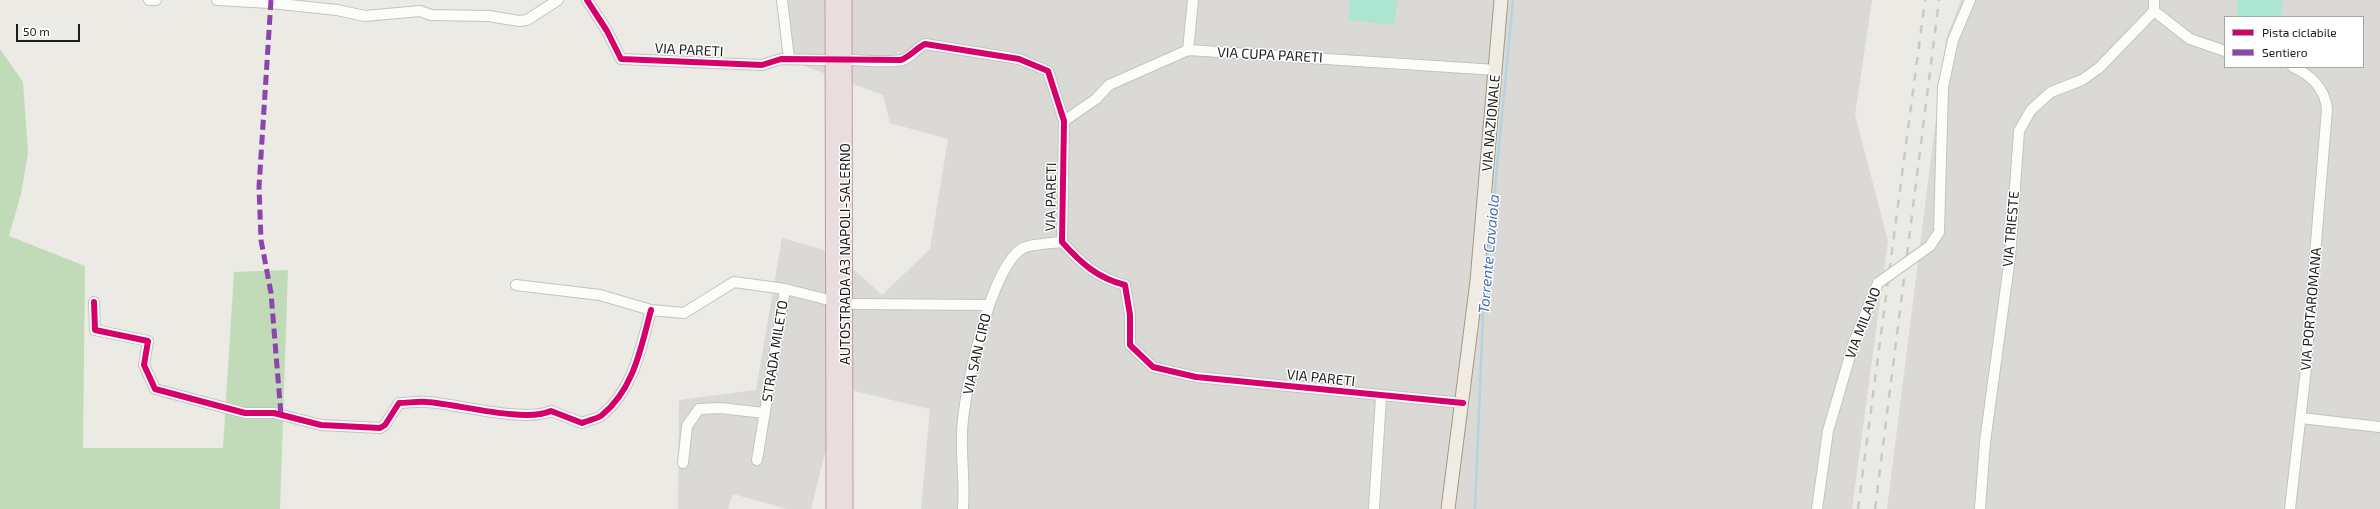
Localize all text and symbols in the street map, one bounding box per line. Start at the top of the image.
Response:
scale bar [18,16,82,42]
legend [2224,16,2364,68]
text: 50 m [23,24,50,38]
text: Pista ciclabile [2262,25,2337,39]
street label: VIA PARETI [654,40,724,60]
street label: VIA CUPA PARETI [1217,44,1323,66]
text: Sentiero [2262,45,2308,59]
street label: VIA NAZIONALE [1478,74,1504,172]
street label: AUTOSTRADA A3 NAPOLI-SALERNO [837,143,853,365]
street label: VIA PARETI [1042,162,1060,232]
street label: VIA TRIESTE [1999,190,2023,268]
water label: Torrente Cavaiola [1475,194,1503,314]
street label: VIA PORTAROMANA [2297,247,2325,371]
street label: VIA MILANO [1842,285,1884,361]
street label: STRADA MILETO [759,299,791,403]
street label: VIA SAN CIRO [959,312,995,396]
street label: VIA PARETI [1286,366,1356,390]

